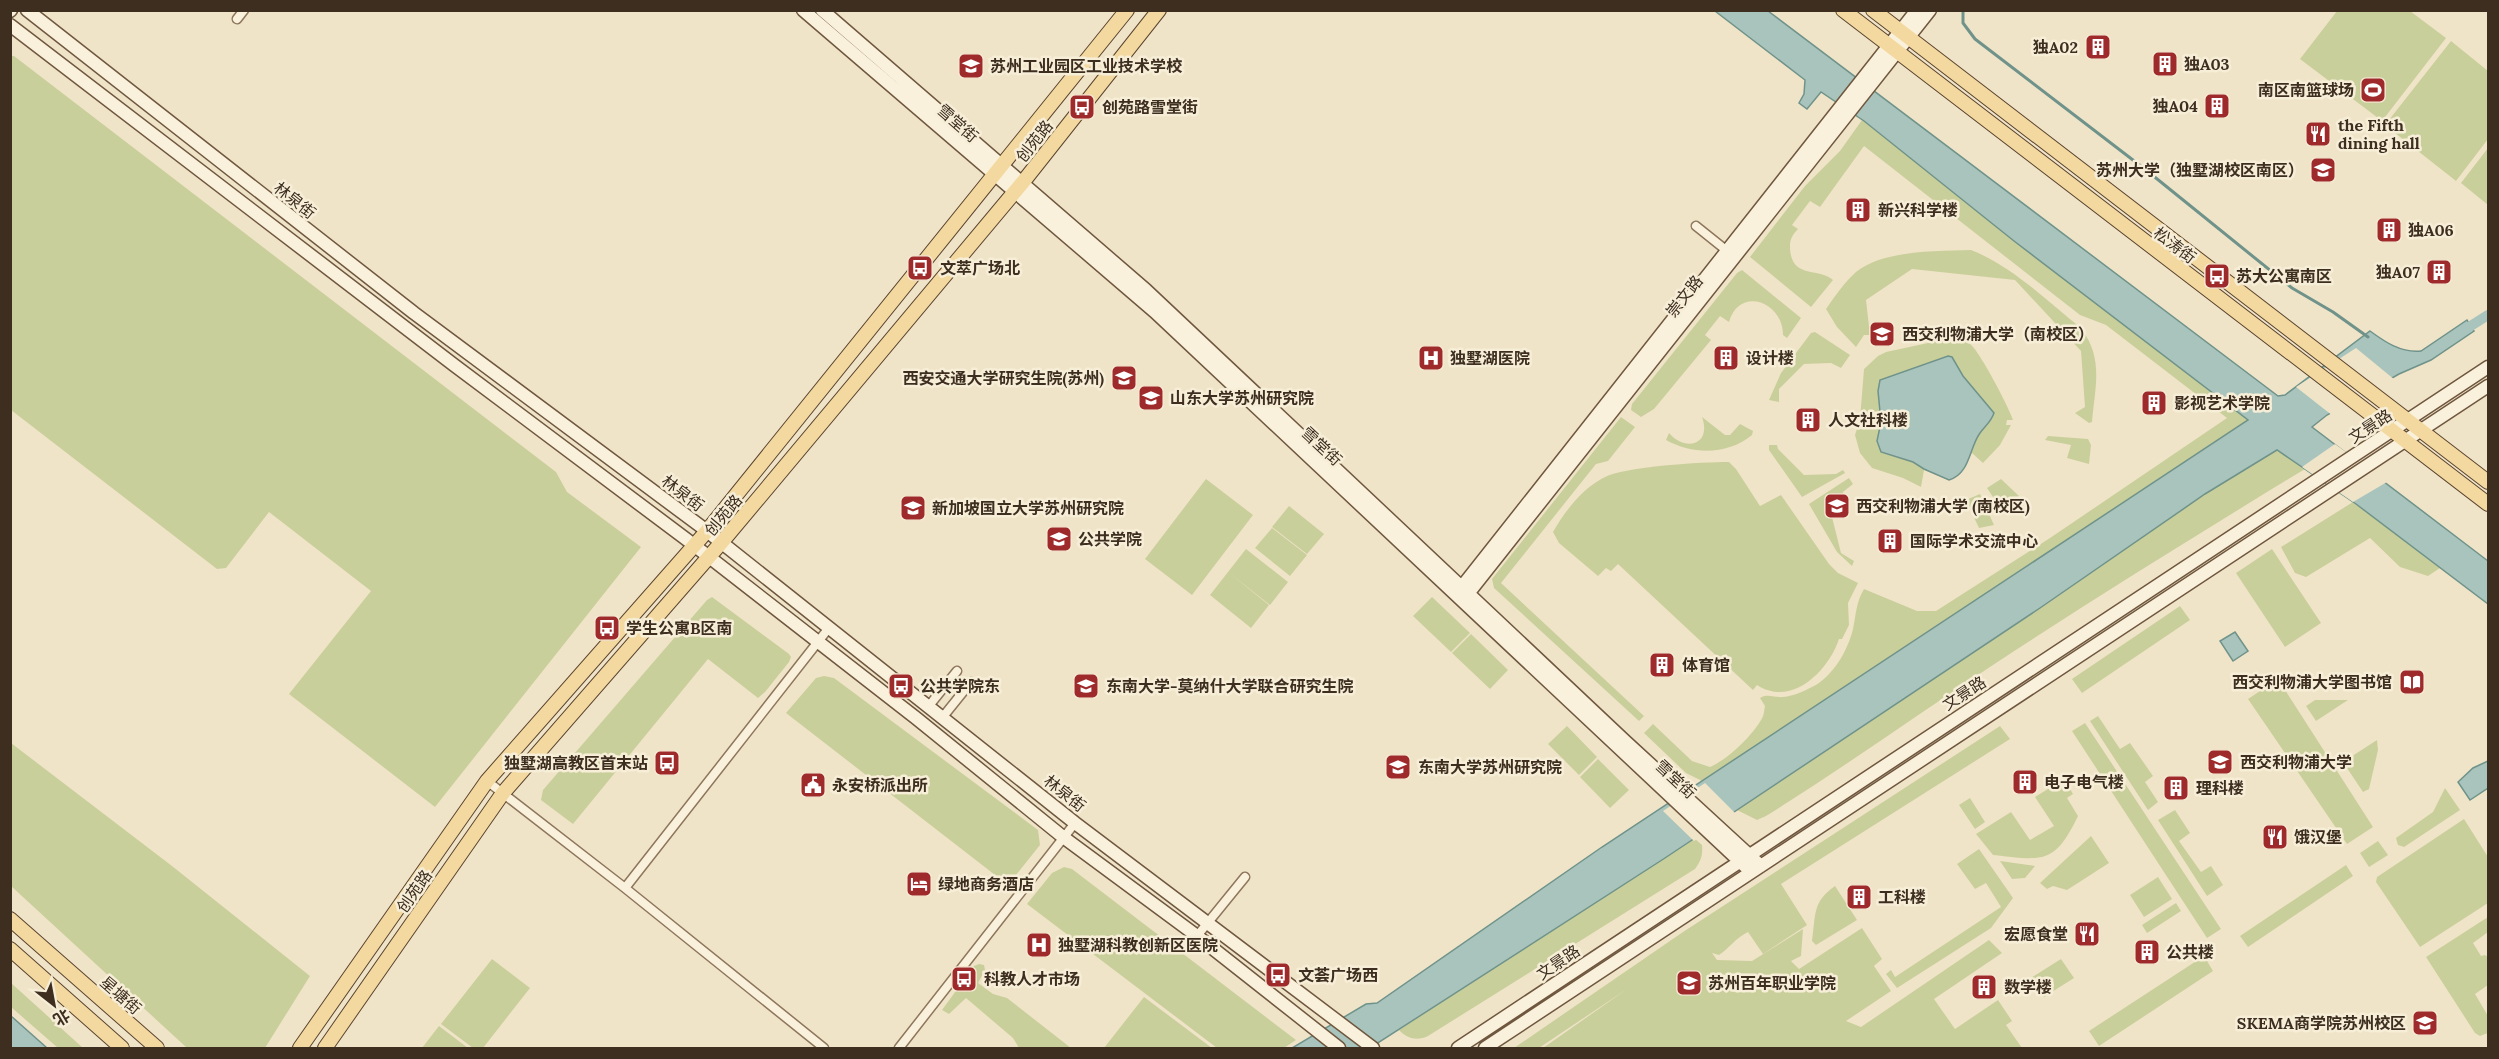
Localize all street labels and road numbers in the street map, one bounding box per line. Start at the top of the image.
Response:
street label: 雪堂街 [933,100,983,146]
street label: 创苑路 [1011,116,1057,166]
street label: 林泉街 [270,177,320,223]
street label: 松涛街 [2150,223,2200,267]
street label: 崇文路 [1661,271,1707,321]
street label: 文景路 [2344,405,2396,447]
street label: 雪堂街 [1298,422,1346,470]
street label: 林泉街 [658,471,708,515]
street label: 创苑路 [700,490,746,540]
street label: 文景路 [1938,672,1990,714]
street label: 雪堂街 [1652,755,1700,803]
street label: 林泉街 [1040,770,1090,816]
street label: 创苑路 [392,866,436,916]
street label: 文景路 [1533,940,1583,984]
street label: 星塘街 [96,972,146,1018]

